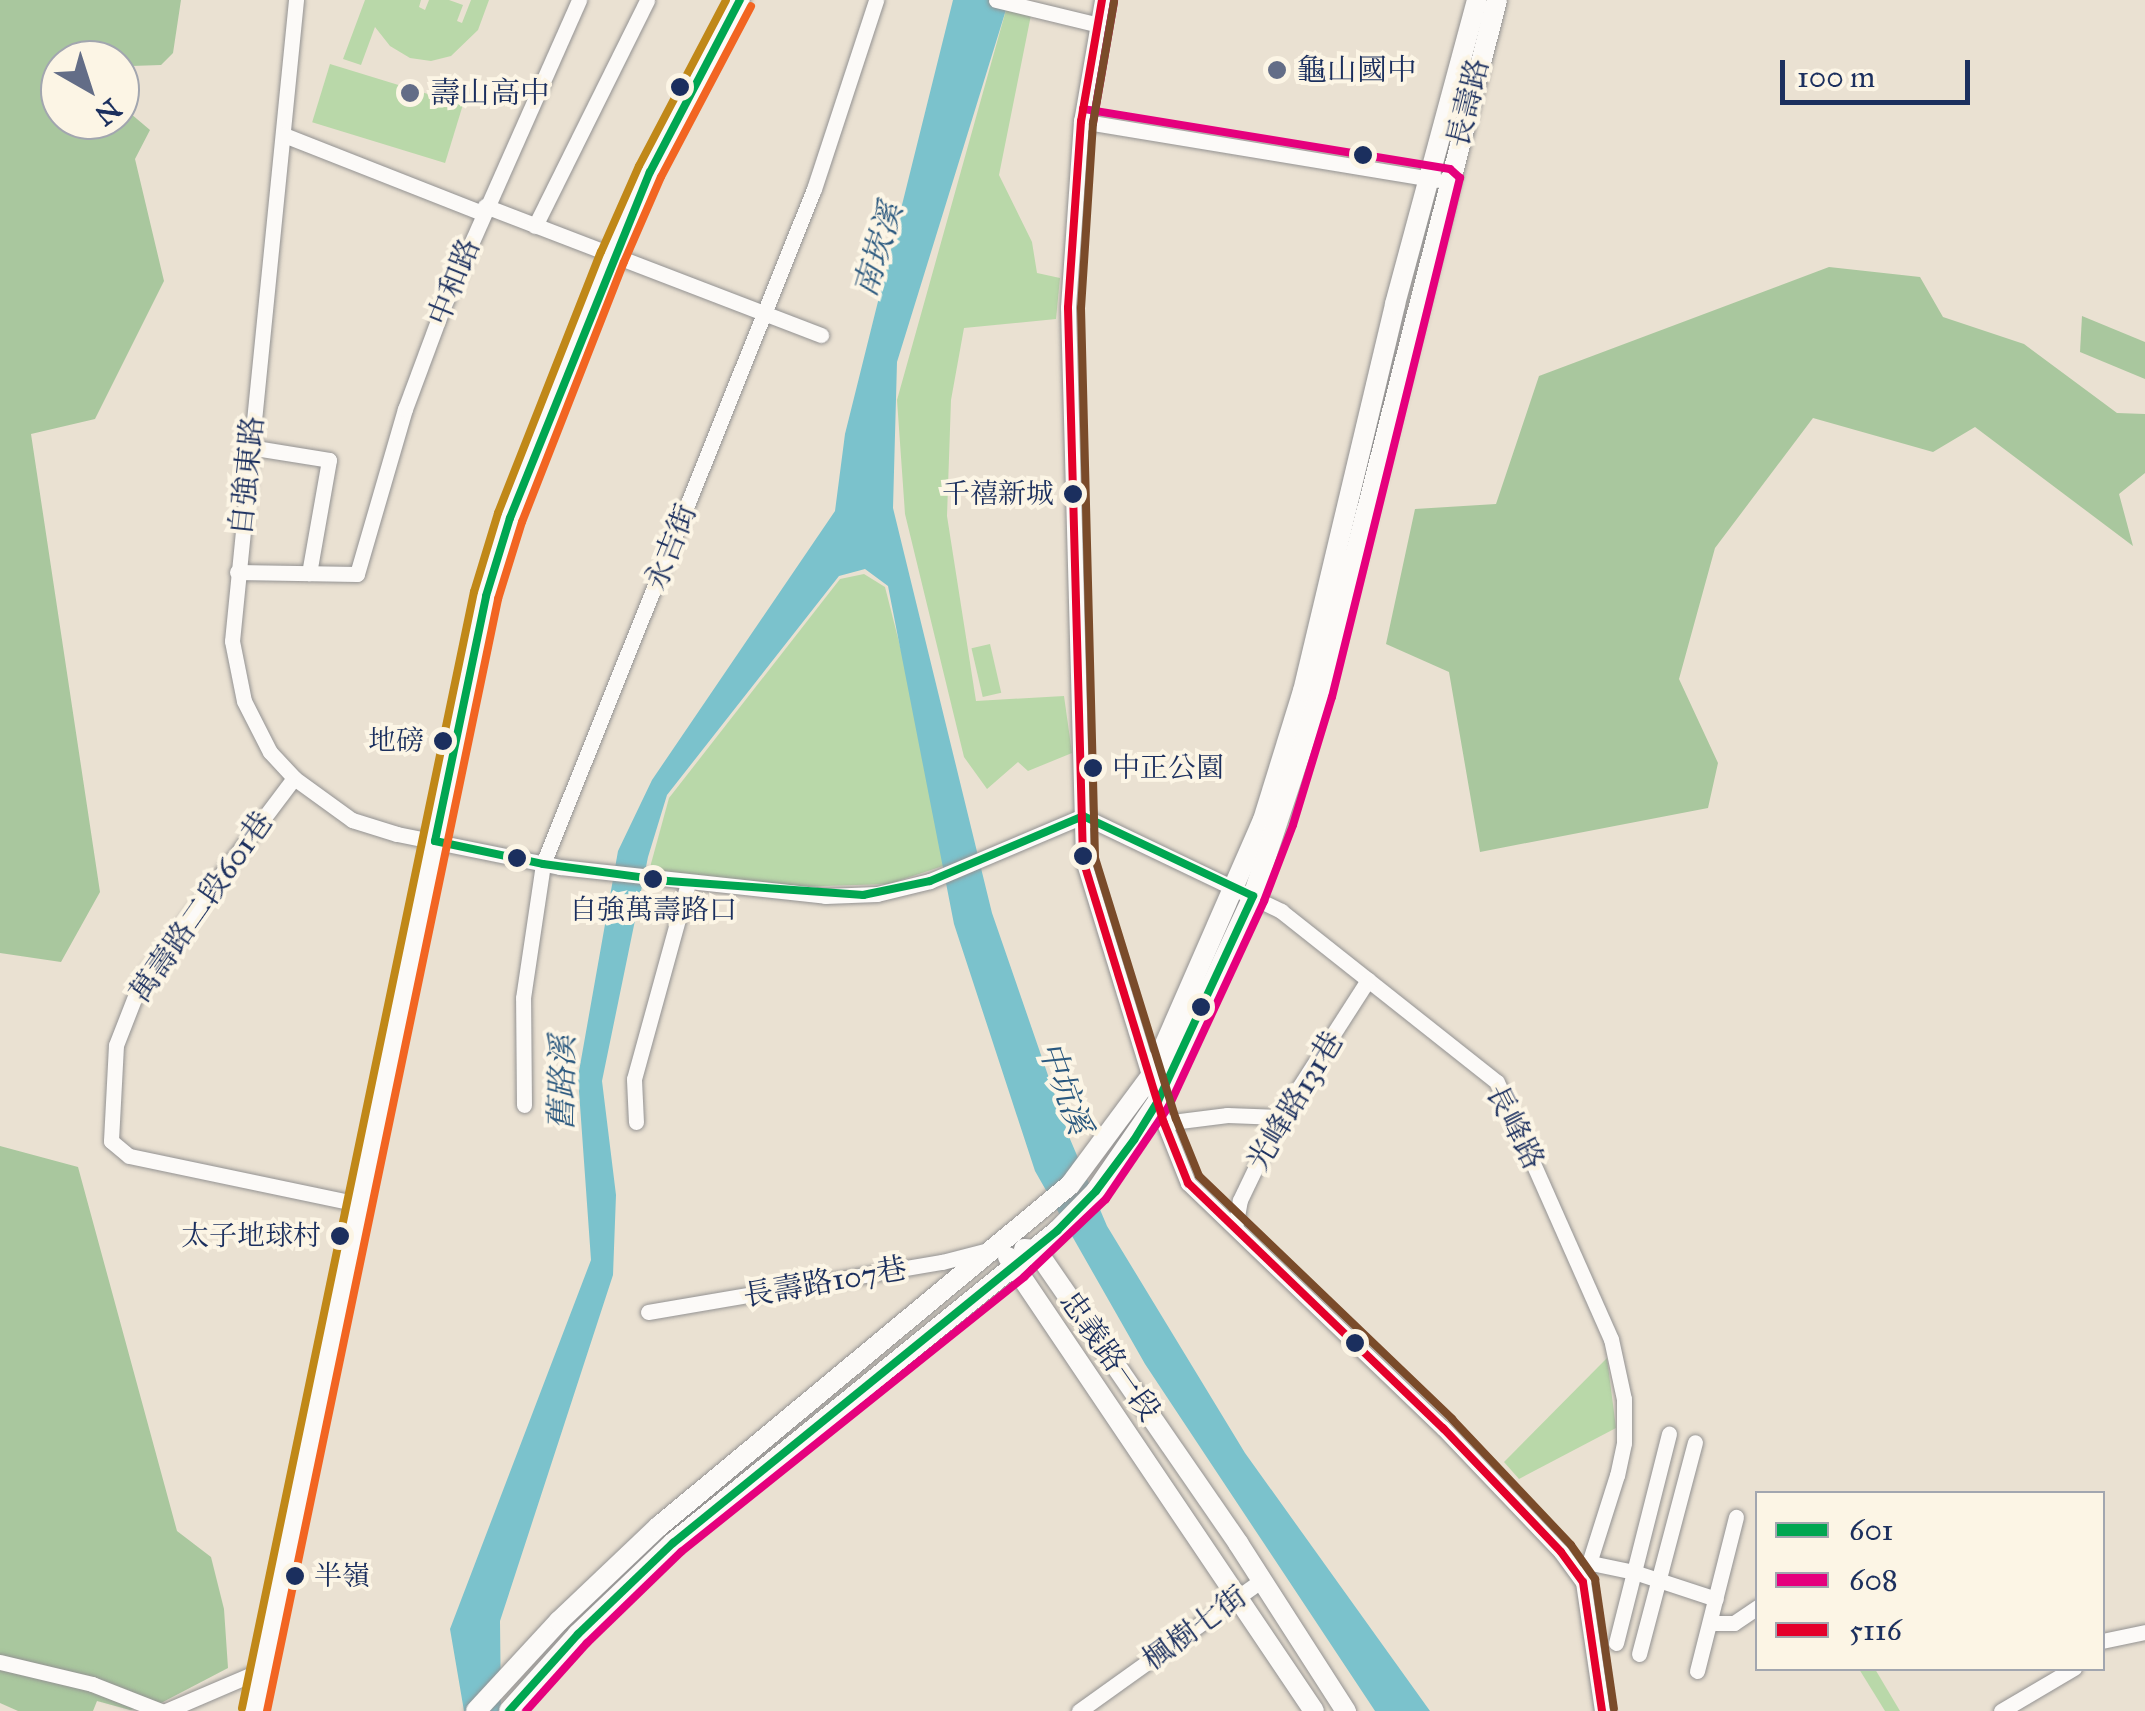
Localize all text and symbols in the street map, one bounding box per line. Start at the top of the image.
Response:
north arrow [40,40,140,140]
scale bar [1785,40,1975,102]
place label: 龜山國中 [1297,52,1417,88]
street label: 長壽路 [1440,55,1496,151]
marker: 龜山國中 [1266,59,1288,81]
text: 100 m [1797,59,1875,95]
place label: 壽山高中 [430,75,550,111]
unlabelled marker [670,77,690,97]
marker: 壽山高中 [399,82,421,104]
text: N [88,91,128,133]
unlabelled marker [1353,145,1373,165]
water label: 南崁溪 [847,198,911,302]
street label: 中和路 [420,234,488,330]
street label: 自強東路 [223,414,271,538]
place label: 千禧新城 [942,477,1054,511]
marker: 千禧新城 [1063,484,1083,504]
street label: 永吉街 [637,499,705,595]
place label: 地磅 [368,724,424,758]
marker: 地磅 [433,731,453,751]
place label: 中正公園 [1112,751,1224,785]
marker: 中正公園 [1083,758,1103,778]
street label: 萬壽路二段601巷 [122,805,280,1009]
unlabelled marker [1073,846,1093,866]
unlabelled marker [507,848,527,868]
marker: 自強萬壽路口 [643,869,663,889]
place label: 自強萬壽路口 [569,893,737,927]
unlabelled marker [1191,997,1211,1017]
street label: 光峰路131巷 [1239,1025,1351,1177]
water label: 舊路溪 [543,1035,583,1131]
water label: 中坑溪 [1030,1036,1098,1140]
street label: 長峰路 [1479,1079,1551,1175]
place label: 太子地球村 [181,1219,321,1253]
marker: 太子地球村 [330,1226,350,1246]
street label: 長壽路107巷 [741,1250,909,1314]
street label: 忠義路一段 [1052,1284,1168,1428]
unlabelled marker [1345,1333,1365,1353]
legend [1755,1491,2105,1671]
text: 601 [1849,1512,1893,1548]
place label: 半嶺 [314,1559,370,1593]
text: 608 [1849,1562,1898,1598]
marker: 半嶺 [285,1566,305,1586]
street label: 楓樹七街 [1136,1578,1254,1678]
text: 5116 [1849,1612,1902,1648]

